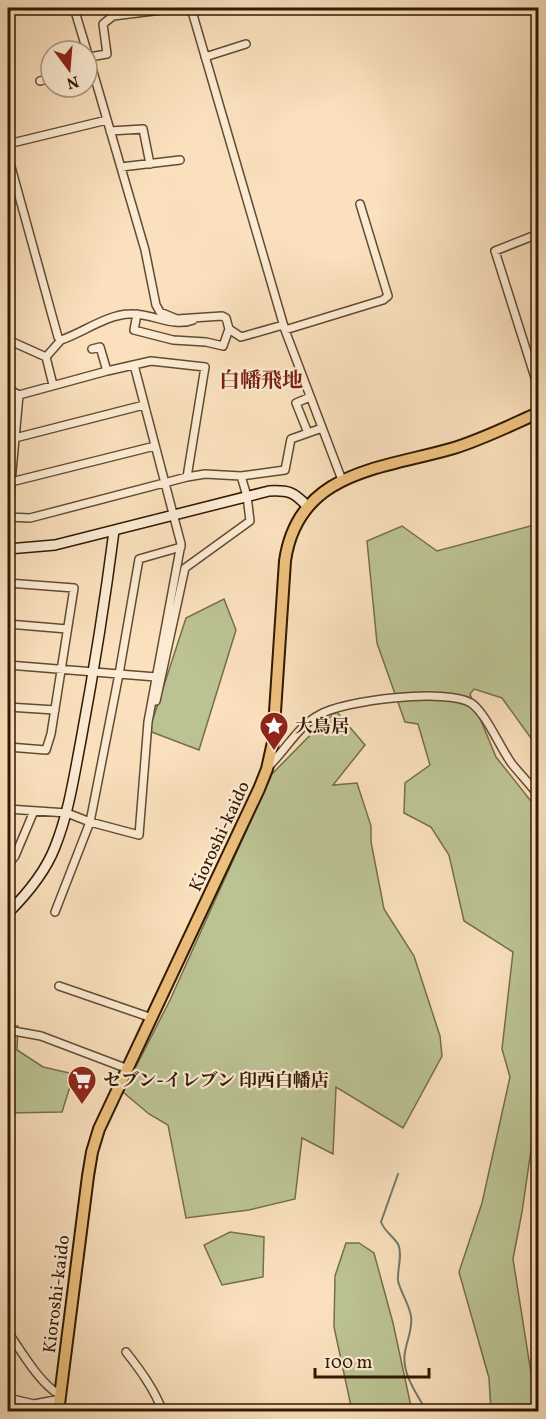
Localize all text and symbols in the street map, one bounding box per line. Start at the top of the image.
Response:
north arrow [39,39,99,99]
text: N [64,69,81,94]
district label: 白幡飛地 [219,367,303,396]
place icon: 大鳥居 [258,710,290,752]
place label: 大鳥居 [295,715,349,740]
street label: Kioroshi-kaido [184,777,257,896]
supermarket icon: セブン-イレブン 印西白幡店 [66,1064,98,1106]
place label: セブン-イレブン 印西白幡店 [103,1069,329,1094]
street label: Kioroshi-kaido [38,1234,77,1355]
scale bar [315,1341,429,1379]
text: 100 m [324,1351,373,1376]

